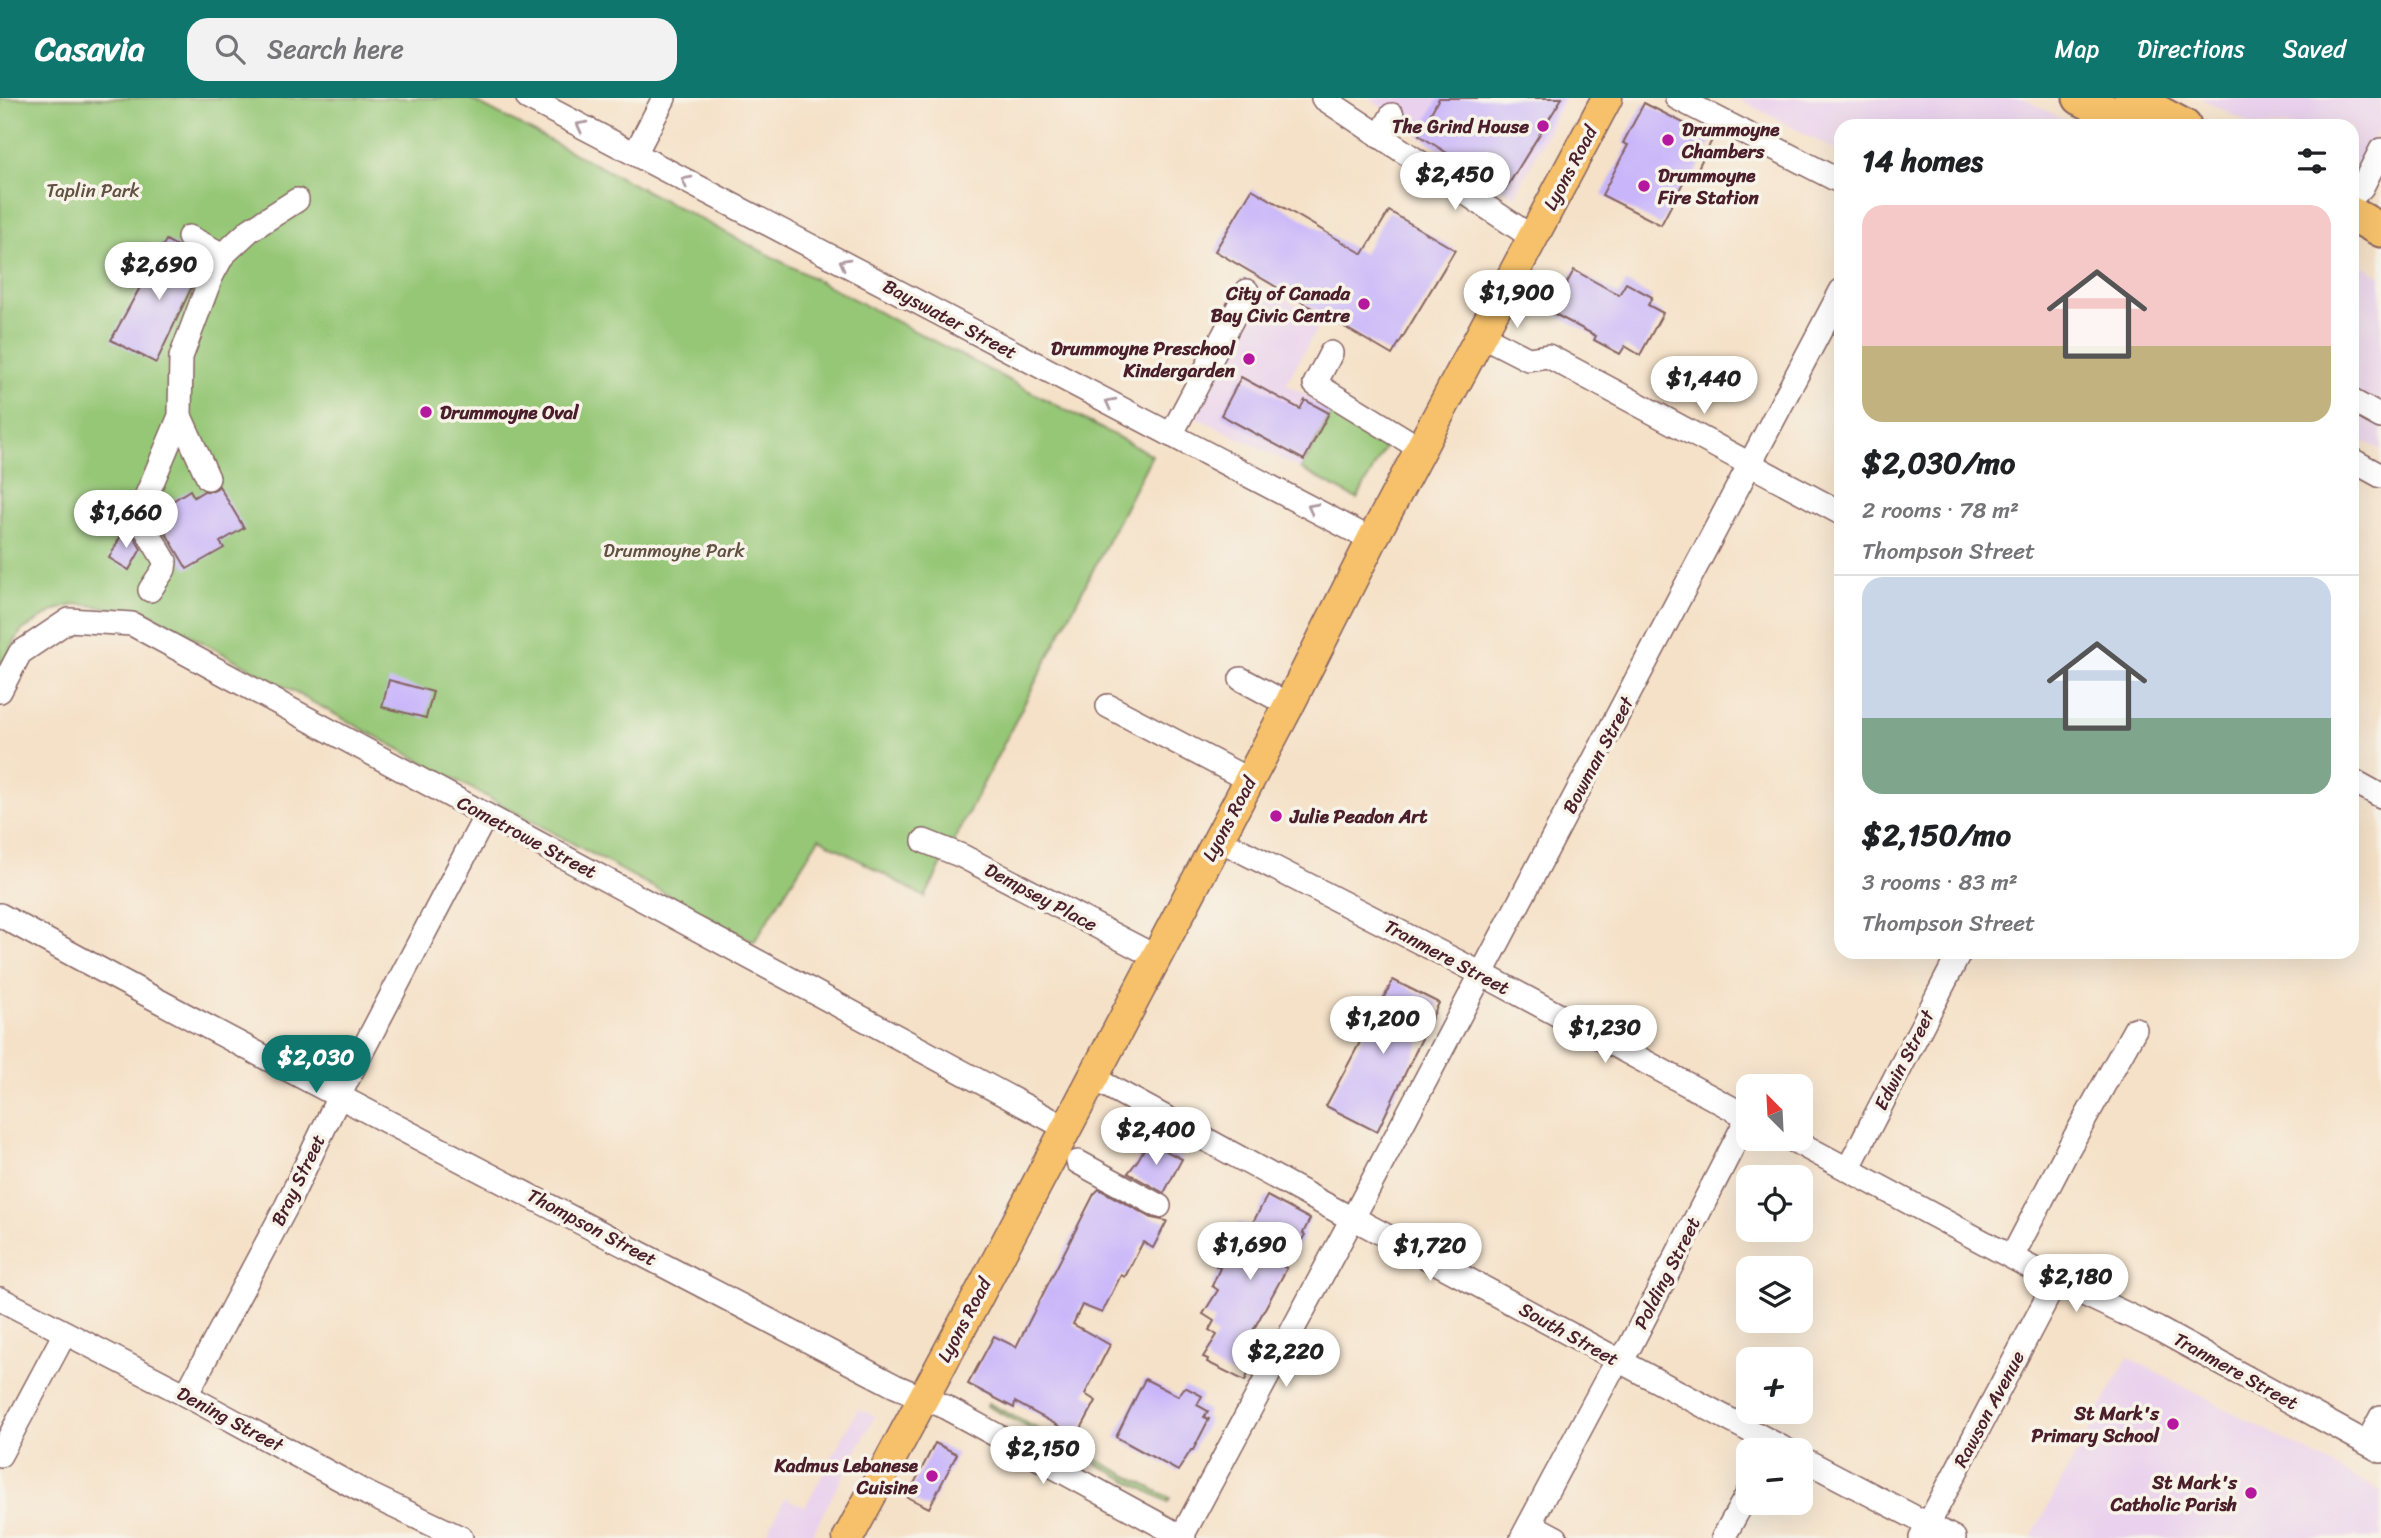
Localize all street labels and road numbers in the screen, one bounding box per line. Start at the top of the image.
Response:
street label: Lyons Road [1534,118,1607,216]
street label: Bayswater Street [877,270,1023,368]
street label: Bowman Street [1553,689,1643,820]
street label: Lyons Road [1193,769,1266,867]
street label: Cometrowe Street [451,786,603,888]
street label: Dempsey Place [979,853,1104,941]
street label: Tranmere Street [1378,910,1516,1004]
street label: Edwin Street [1865,1003,1944,1116]
street label: Bray Street [262,1128,334,1232]
street label: Thompson Street [521,1179,663,1275]
street label: Polding Street [1624,1211,1710,1335]
street label: Lyons Road [928,1270,1001,1368]
street label: South Street [1513,1293,1625,1375]
street label: Tranmere Street [2167,1323,2305,1419]
street label: Rawson Avenue [1944,1344,2034,1473]
street label: Dening Street [171,1377,290,1462]

